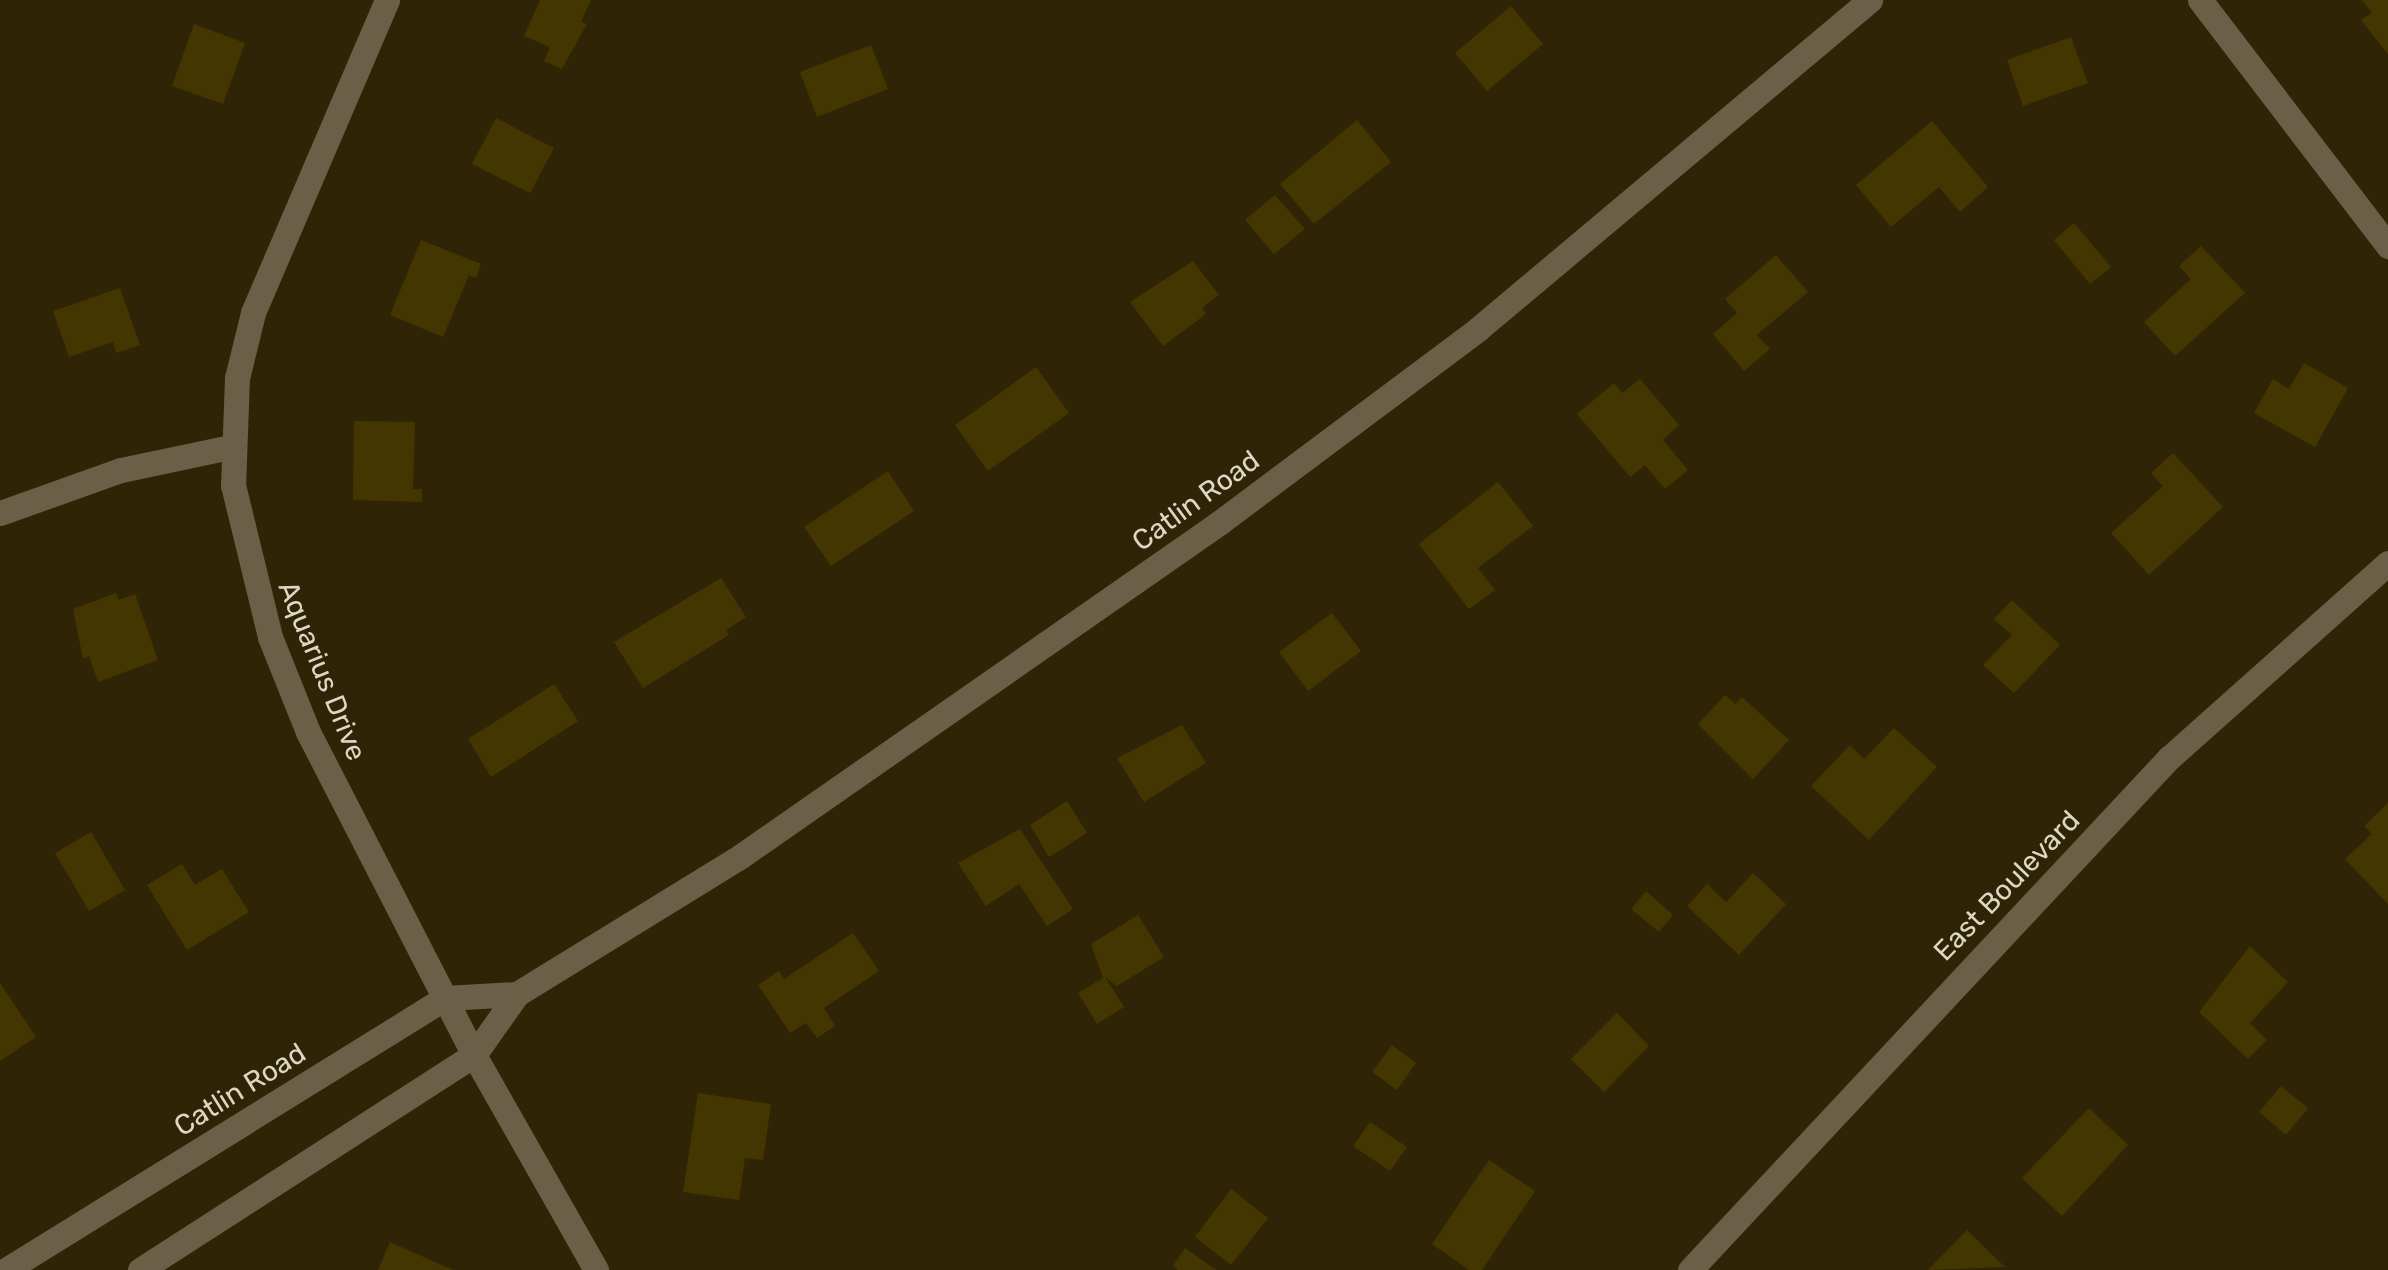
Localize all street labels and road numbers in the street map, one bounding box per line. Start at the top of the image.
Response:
street label: Catlin Road [1126,444,1266,558]
street label: Aquarius Drive [271,576,373,766]
street label: East Boulevard [1927,804,2087,968]
street label: Catlin Road [168,1036,312,1144]

